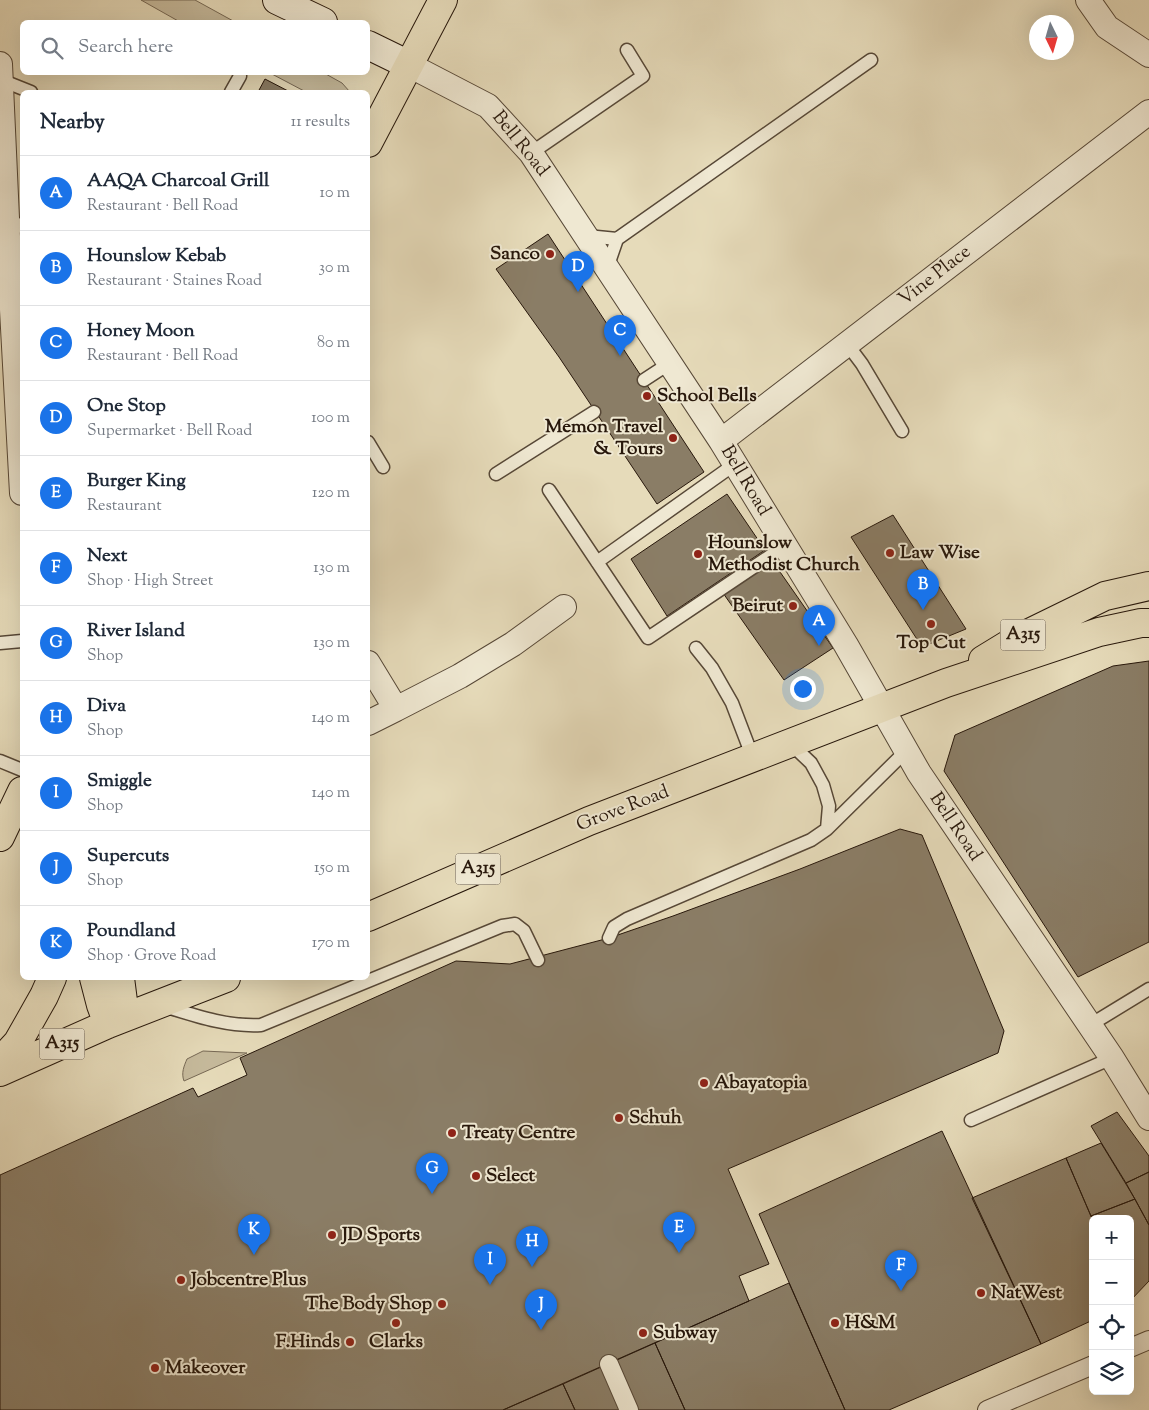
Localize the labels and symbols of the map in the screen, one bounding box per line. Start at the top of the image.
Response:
north arrow [1029,15,1074,60]
street label: Bell Road [485,105,555,183]
street label: Vine Place [893,239,977,313]
place label: Sanco [490,241,541,268]
marker: Sanco [544,248,556,260]
pin: D [562,251,594,292]
pin: C [604,315,636,356]
place label: School Bells [657,383,757,410]
marker: School Bells [641,390,653,402]
place label: Memon Travel & Tours [545,414,664,463]
marker: Memon Travel & Tours [667,432,679,444]
street label: Bell Road [713,441,777,522]
place label: Hounslow Methodist Church [708,530,861,579]
place label: Law Wise [900,540,980,567]
marker: Law Wise [884,547,896,559]
marker: Hounslow Methodist Church [692,548,704,560]
pin: B [907,569,939,610]
place label: Beirut [732,593,783,620]
marker: Beirut [787,600,799,612]
pin: A [803,605,835,646]
marker: Top Cut [925,618,937,630]
road number: A315 [1000,620,1046,650]
place label: Top Cut [897,630,966,657]
your location [790,676,816,702]
street label: Grove Road [573,779,674,839]
street label: Bell Road [922,787,988,867]
road number: A315 [456,854,500,884]
road number: A315 [40,1028,84,1060]
place label: Abayatopia [714,1070,808,1097]
marker: Abayatopia [698,1077,710,1089]
place label: Schuh [629,1105,683,1132]
marker: Schuh [613,1112,625,1124]
place label: Treaty Centre [462,1120,576,1147]
marker: Treaty Centre [446,1127,458,1139]
pin: G [416,1153,448,1194]
place label: Select [486,1163,536,1190]
marker: Select [470,1170,482,1182]
pin: E [663,1212,695,1253]
pin: K [238,1214,270,1255]
place label: JD Sports [340,1222,420,1249]
pin: H [516,1226,548,1267]
marker: JD Sports [326,1229,338,1241]
pin: I [474,1244,506,1285]
pin: F [885,1250,917,1291]
place label: Jobcentre Plus [189,1267,307,1294]
marker: Jobcentre Plus [175,1274,187,1286]
place label: NatWest [991,1280,1062,1307]
marker: NatWest [975,1287,987,1299]
pin: J [525,1289,557,1330]
place label: The Body Shop [305,1291,432,1318]
marker: The Body Shop [436,1298,448,1310]
place label: H&M [845,1310,896,1337]
marker: Clarks [390,1317,402,1329]
marker: H&M [829,1317,841,1329]
place label: Subway [653,1320,718,1347]
marker: Subway [637,1327,649,1339]
place label: F.Hinds [276,1329,341,1356]
place label: Clarks [369,1329,424,1356]
marker: F.Hinds [344,1336,356,1348]
place label: Makeover [165,1355,246,1382]
marker: Makeover [149,1362,161,1374]

